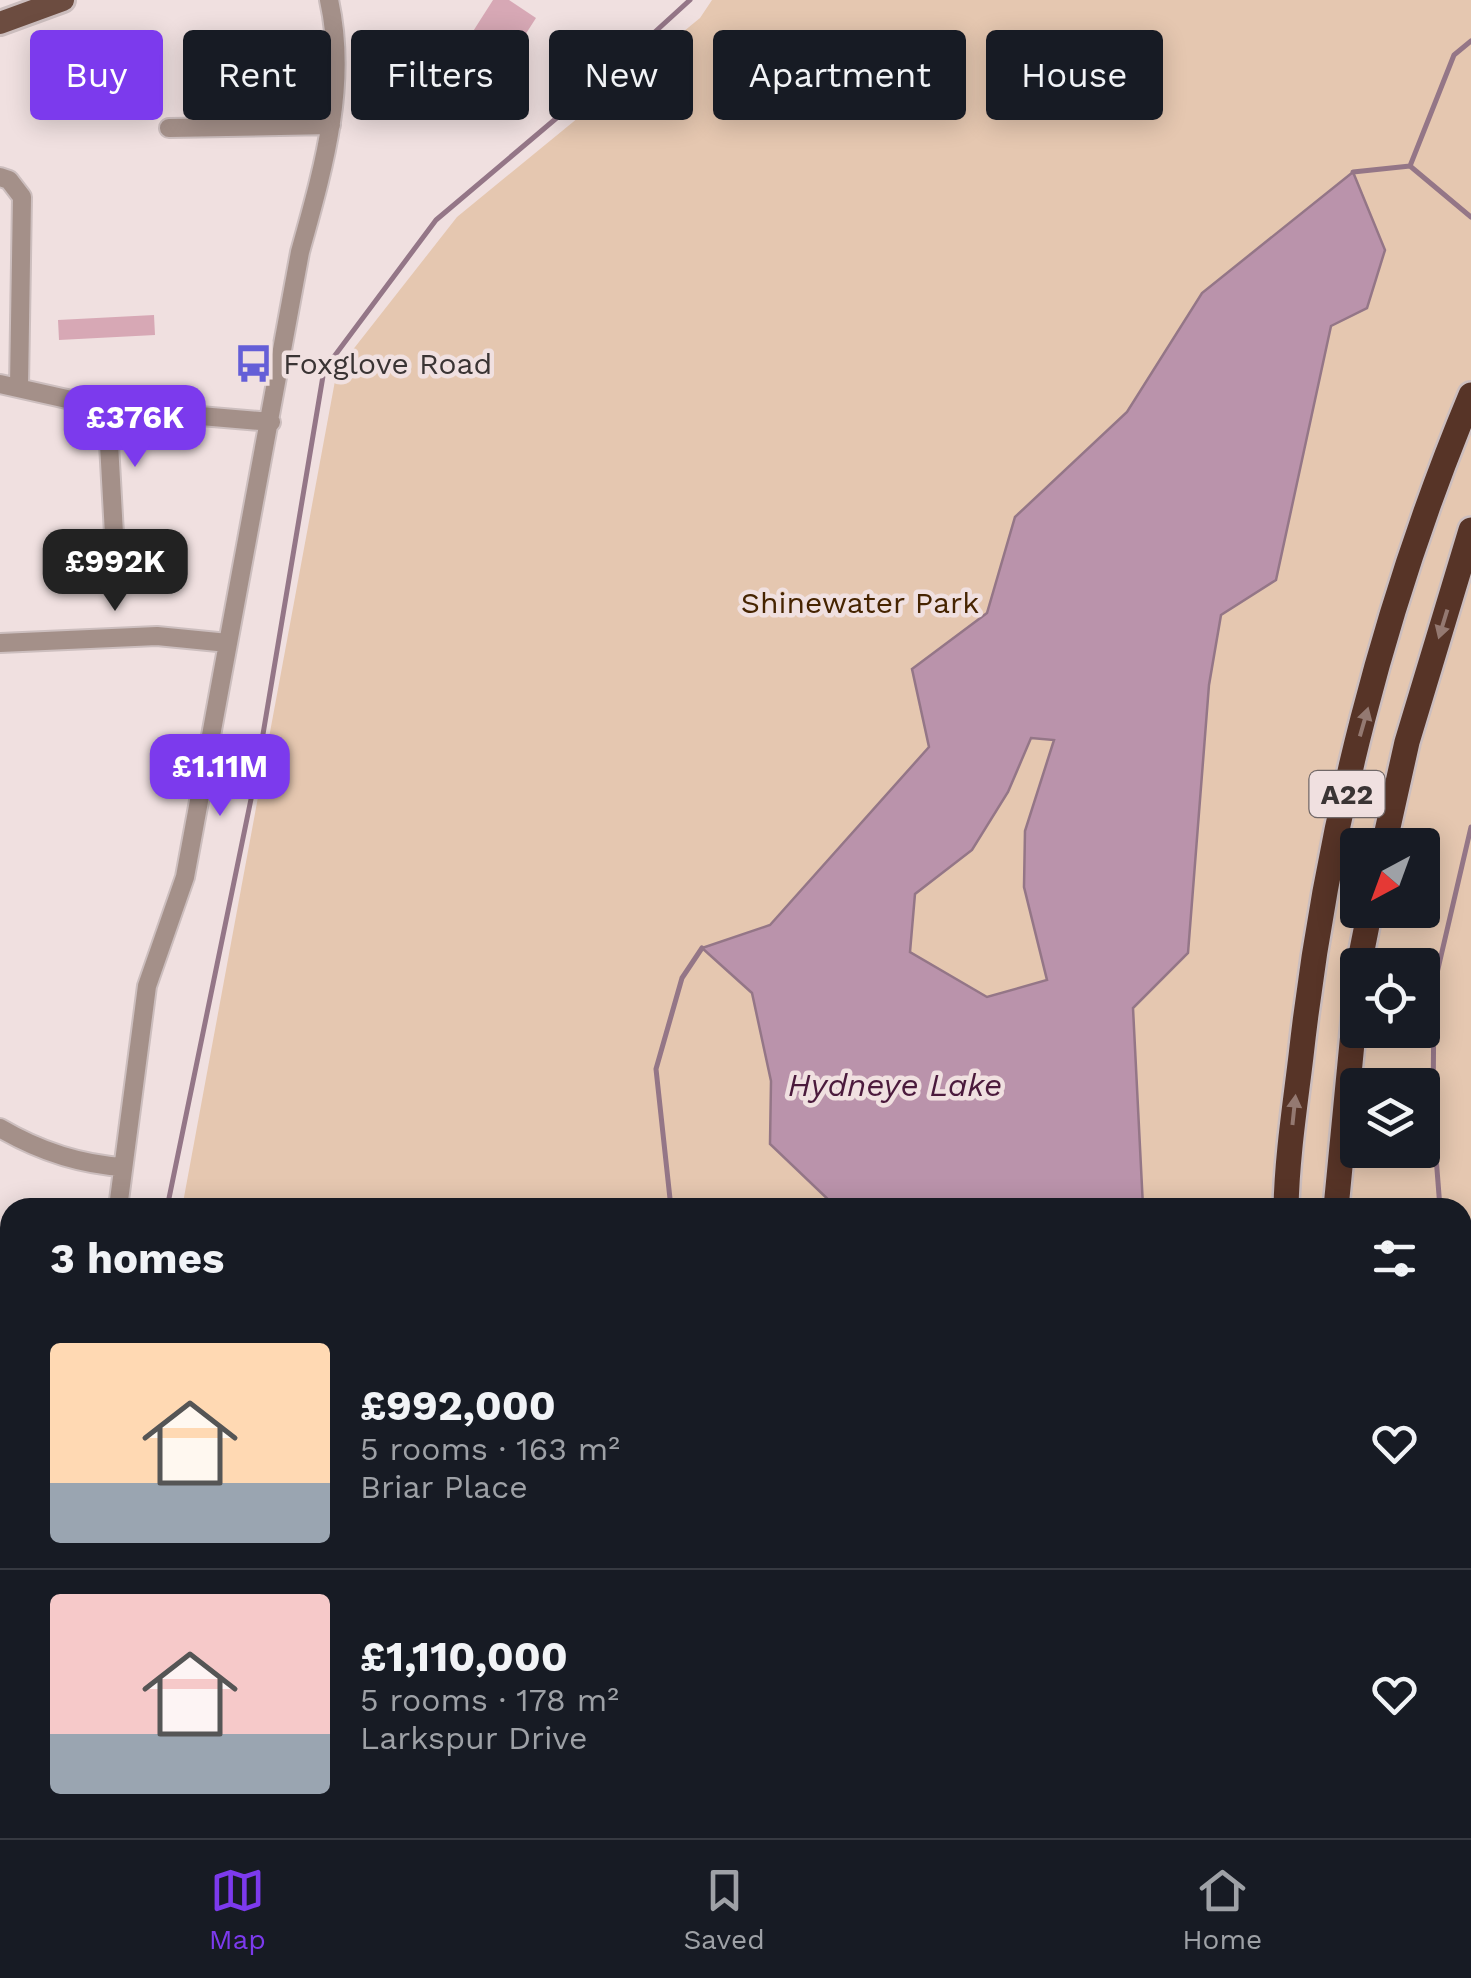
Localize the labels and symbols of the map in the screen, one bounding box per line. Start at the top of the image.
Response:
bus stop icon: Foxglove Road [232,342,274,384]
place label: Foxglove Road [283,346,492,381]
pin: £376K [65,385,205,470]
pin: £992K [45,529,185,614]
park label: Shinewater Park [741,585,979,620]
one-way arrow [1435,609,1450,639]
one-way arrow [1357,706,1372,737]
pin: £1.11M [139,734,301,819]
road number: A22 [1310,771,1384,817]
north arrow [1340,828,1440,928]
water label: Hydneye Lake [788,1066,1002,1104]
one-way arrow [1286,1094,1302,1126]

